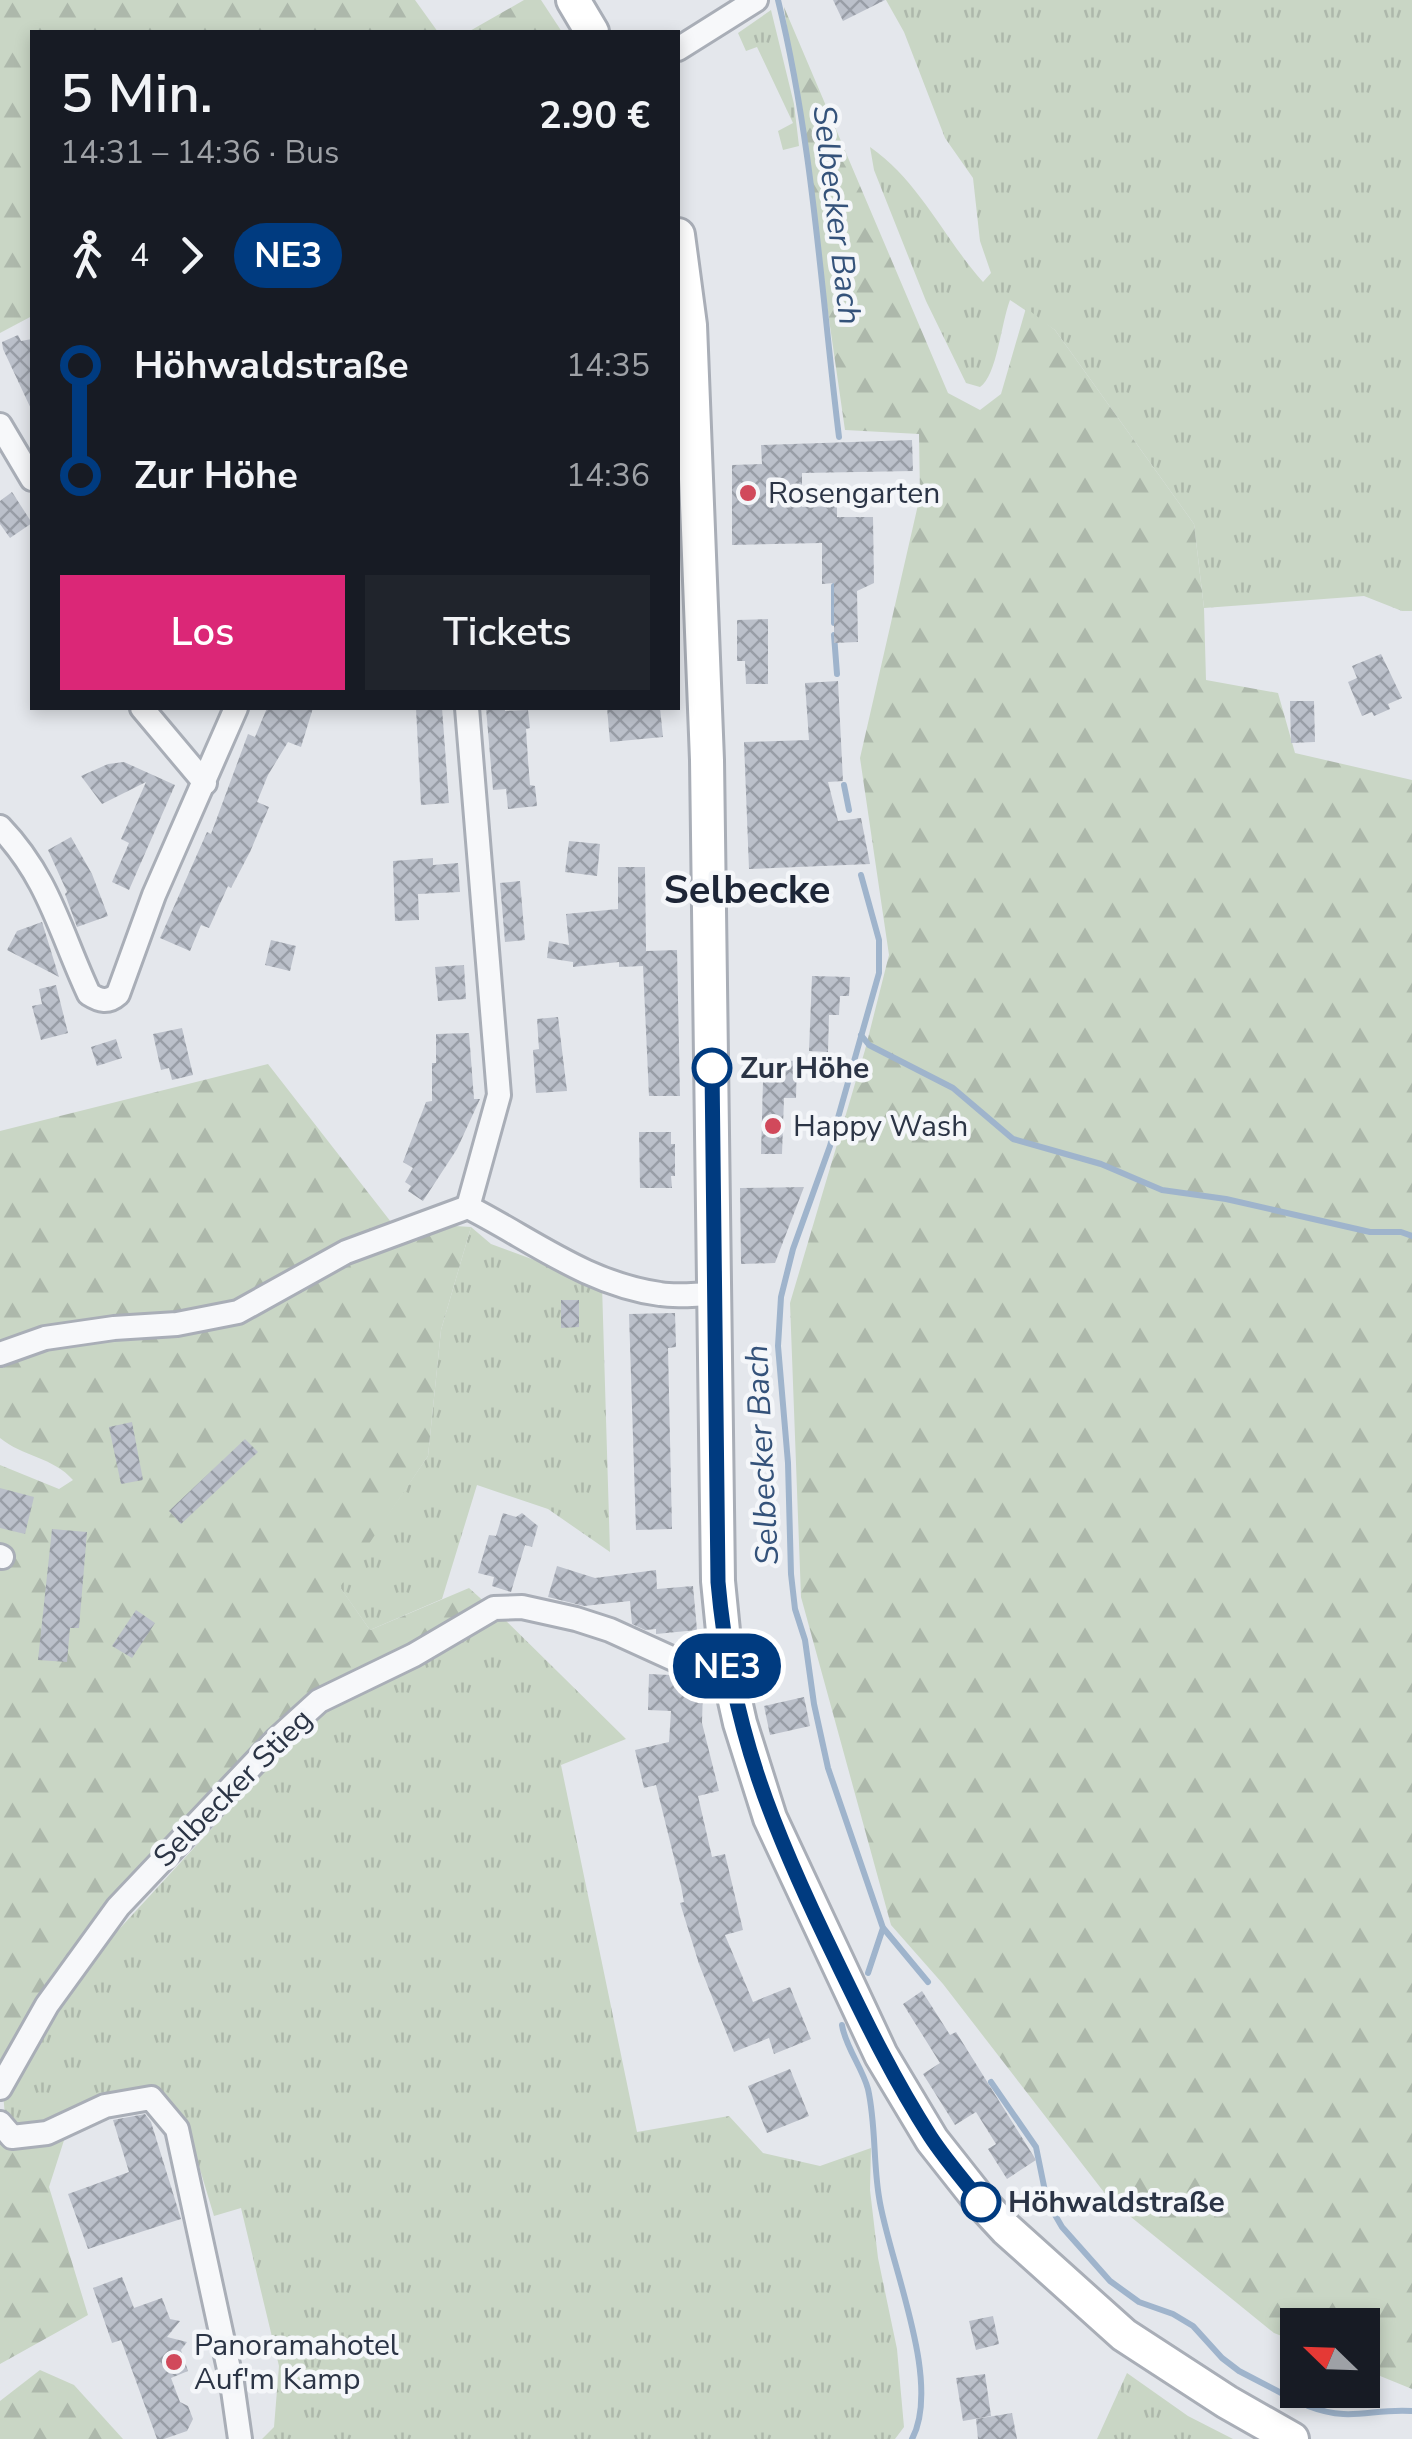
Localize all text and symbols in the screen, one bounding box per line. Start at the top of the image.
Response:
text: 5 Min. [60,56,213,131]
text: 2.90 € [539,90,650,141]
water label: Selbecker Bach [802,103,872,327]
text: 14:31 – 14:36 · Bus [60,131,339,174]
icon: walk [60,228,115,283]
icon: forward [164,228,219,283]
text: NE3 [254,232,322,279]
text: 4 [130,234,149,277]
text: Höhwaldstraße [134,340,409,391]
text: 14:35 [566,344,650,387]
text: Zur Höhe [134,450,298,501]
text: 14:36 [566,454,650,497]
place label: Rosengarten [768,473,940,514]
marker: Rosengarten [737,482,759,504]
button: Los [60,575,345,690]
button: Tickets [365,575,650,690]
district label: Selbecke [664,863,830,917]
place label: Zur Höhe [740,1048,869,1089]
marker: Zur Höhe [693,1049,731,1087]
place label: Happy Wash [793,1106,968,1147]
marker: Happy Wash [762,1115,784,1137]
water label: Selbecker Bach [735,1344,789,1566]
line badge: NE3 [670,1634,784,1698]
text: NE3 [693,1643,761,1690]
street label: Selbecker Stieg [145,1700,321,1876]
place label: Höhwaldstraße [1008,2182,1225,2223]
marker: Höhwaldstraße [962,2183,1000,2221]
north arrow [1280,2308,1380,2408]
map controls [1280,2308,1380,2408]
place label: Panoramahotel Auf'm Kamp [194,2325,399,2400]
marker: Panoramahotel Auf'm Kamp [163,2351,185,2373]

